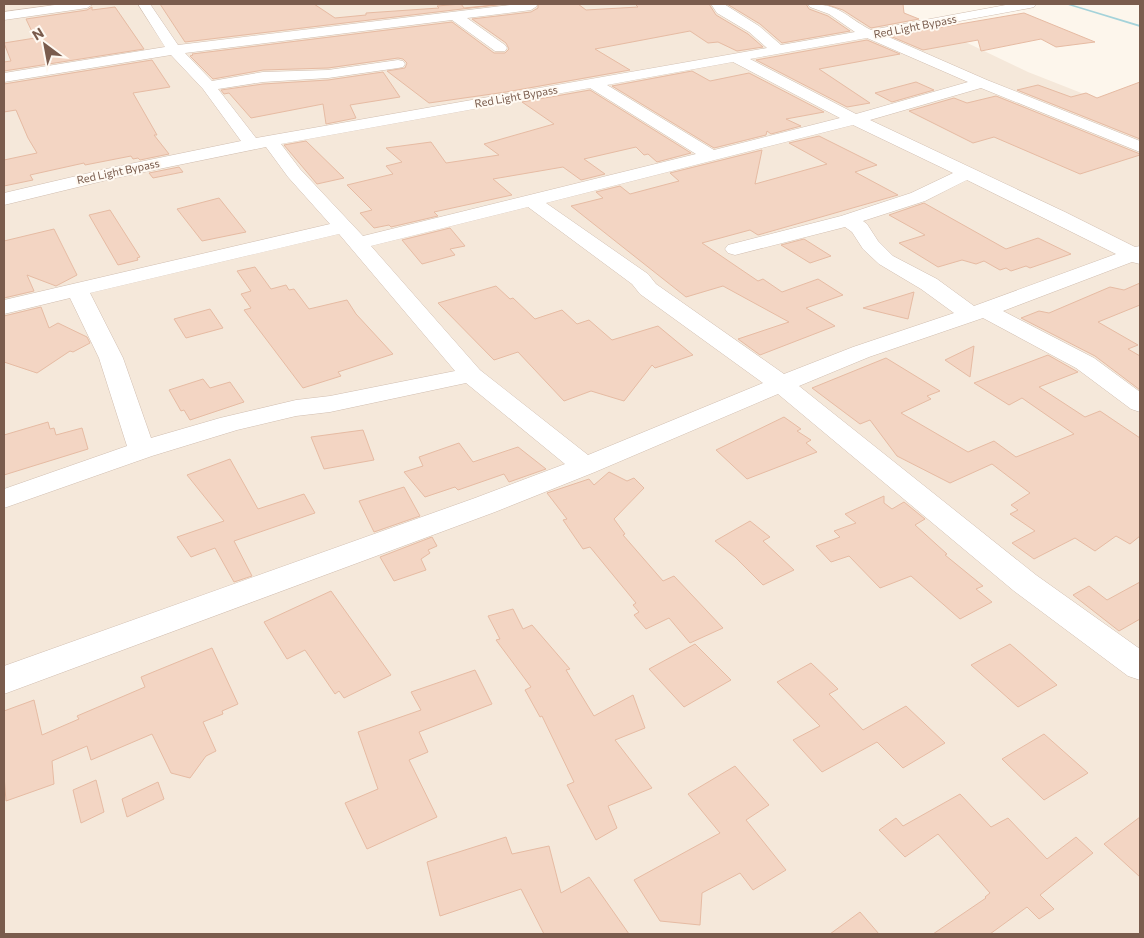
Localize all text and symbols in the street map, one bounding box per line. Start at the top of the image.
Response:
street label: Red Light Bypass [872,12,958,40]
north arrow [20,20,70,70]
text: N [29,24,47,44]
street label: Red Light Bypass [473,82,559,110]
street label: Red Light Bypass [75,156,161,186]

